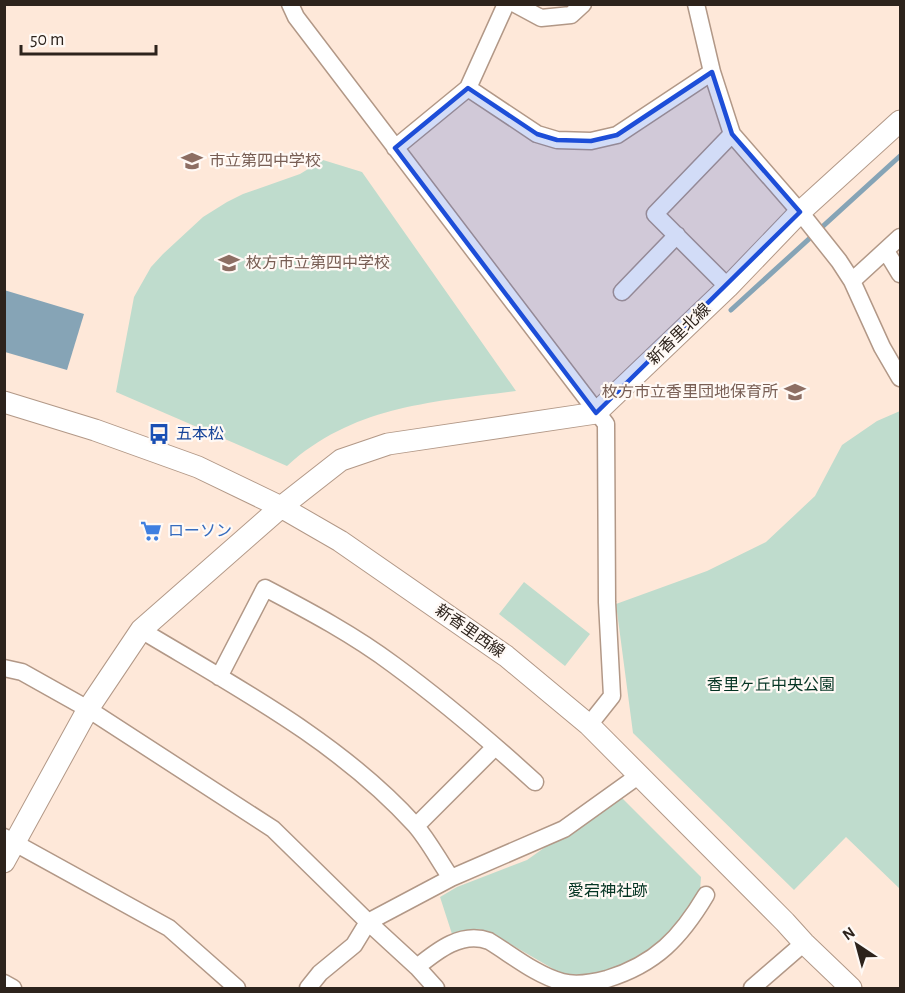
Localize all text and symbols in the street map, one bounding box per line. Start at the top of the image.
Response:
scale bar [21,18,156,56]
text: 50 m [30,31,64,49]
school or university icon: 市立第四中学校 [180,149,204,173]
place label: 市立第四中学校 [209,152,321,169]
school or university icon: 枚方市立第四中学校 [217,251,241,275]
place label: 枚方市立第四中学校 [246,254,390,271]
street label: 新香里北線 [644,300,713,368]
school or university icon: 枚方市立香里団地保育所 [783,380,807,404]
place label: 枚方市立香里団地保育所 [602,383,778,400]
bus stop icon: 五本松 [147,422,171,446]
place label: 五本松 [176,426,224,442]
supermarket icon: ローソン [139,519,163,543]
place label: ローソン [168,523,232,539]
street label: 新香里西線 [433,601,508,661]
park label: 香里ヶ丘中央公園 [707,676,835,693]
park label: 愛宕神社跡 [568,882,648,899]
north arrow [827,915,887,975]
text: N [840,924,858,943]

